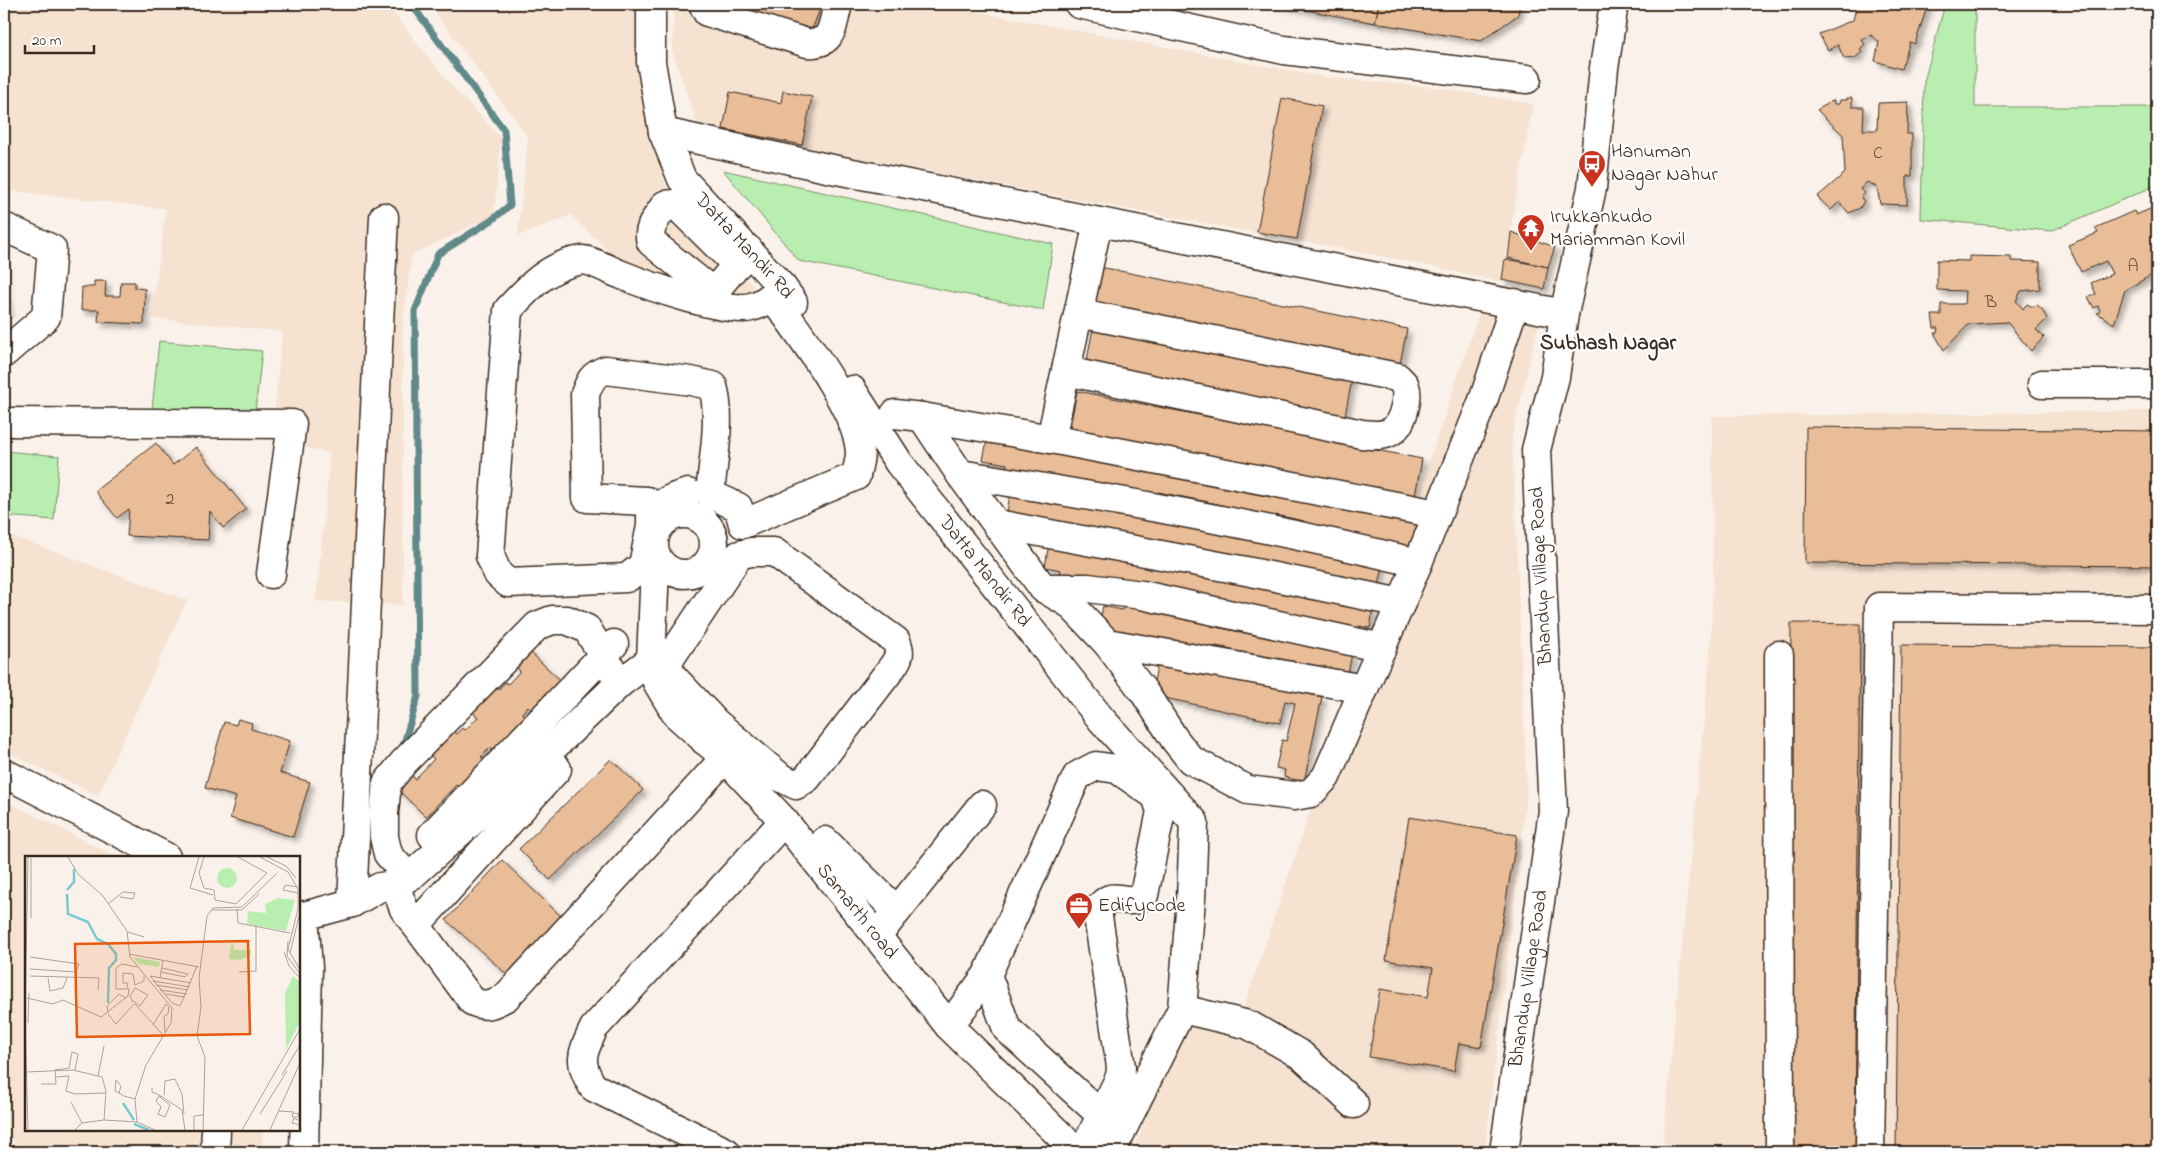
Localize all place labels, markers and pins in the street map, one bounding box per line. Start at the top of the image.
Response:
place label: Hanuman Nagar Nahur [1611,138,1718,191]
bus stop icon: Hanuman Nagar Nahur [1577,149,1607,188]
place label: Irukkankudo Mariamman Kovil [1550,203,1685,255]
temple icon: Irukkankudo Mariamman Kovil [1516,213,1546,252]
office icon: Edifycode [1064,891,1094,930]
place label: Edifycode [1098,892,1185,921]

